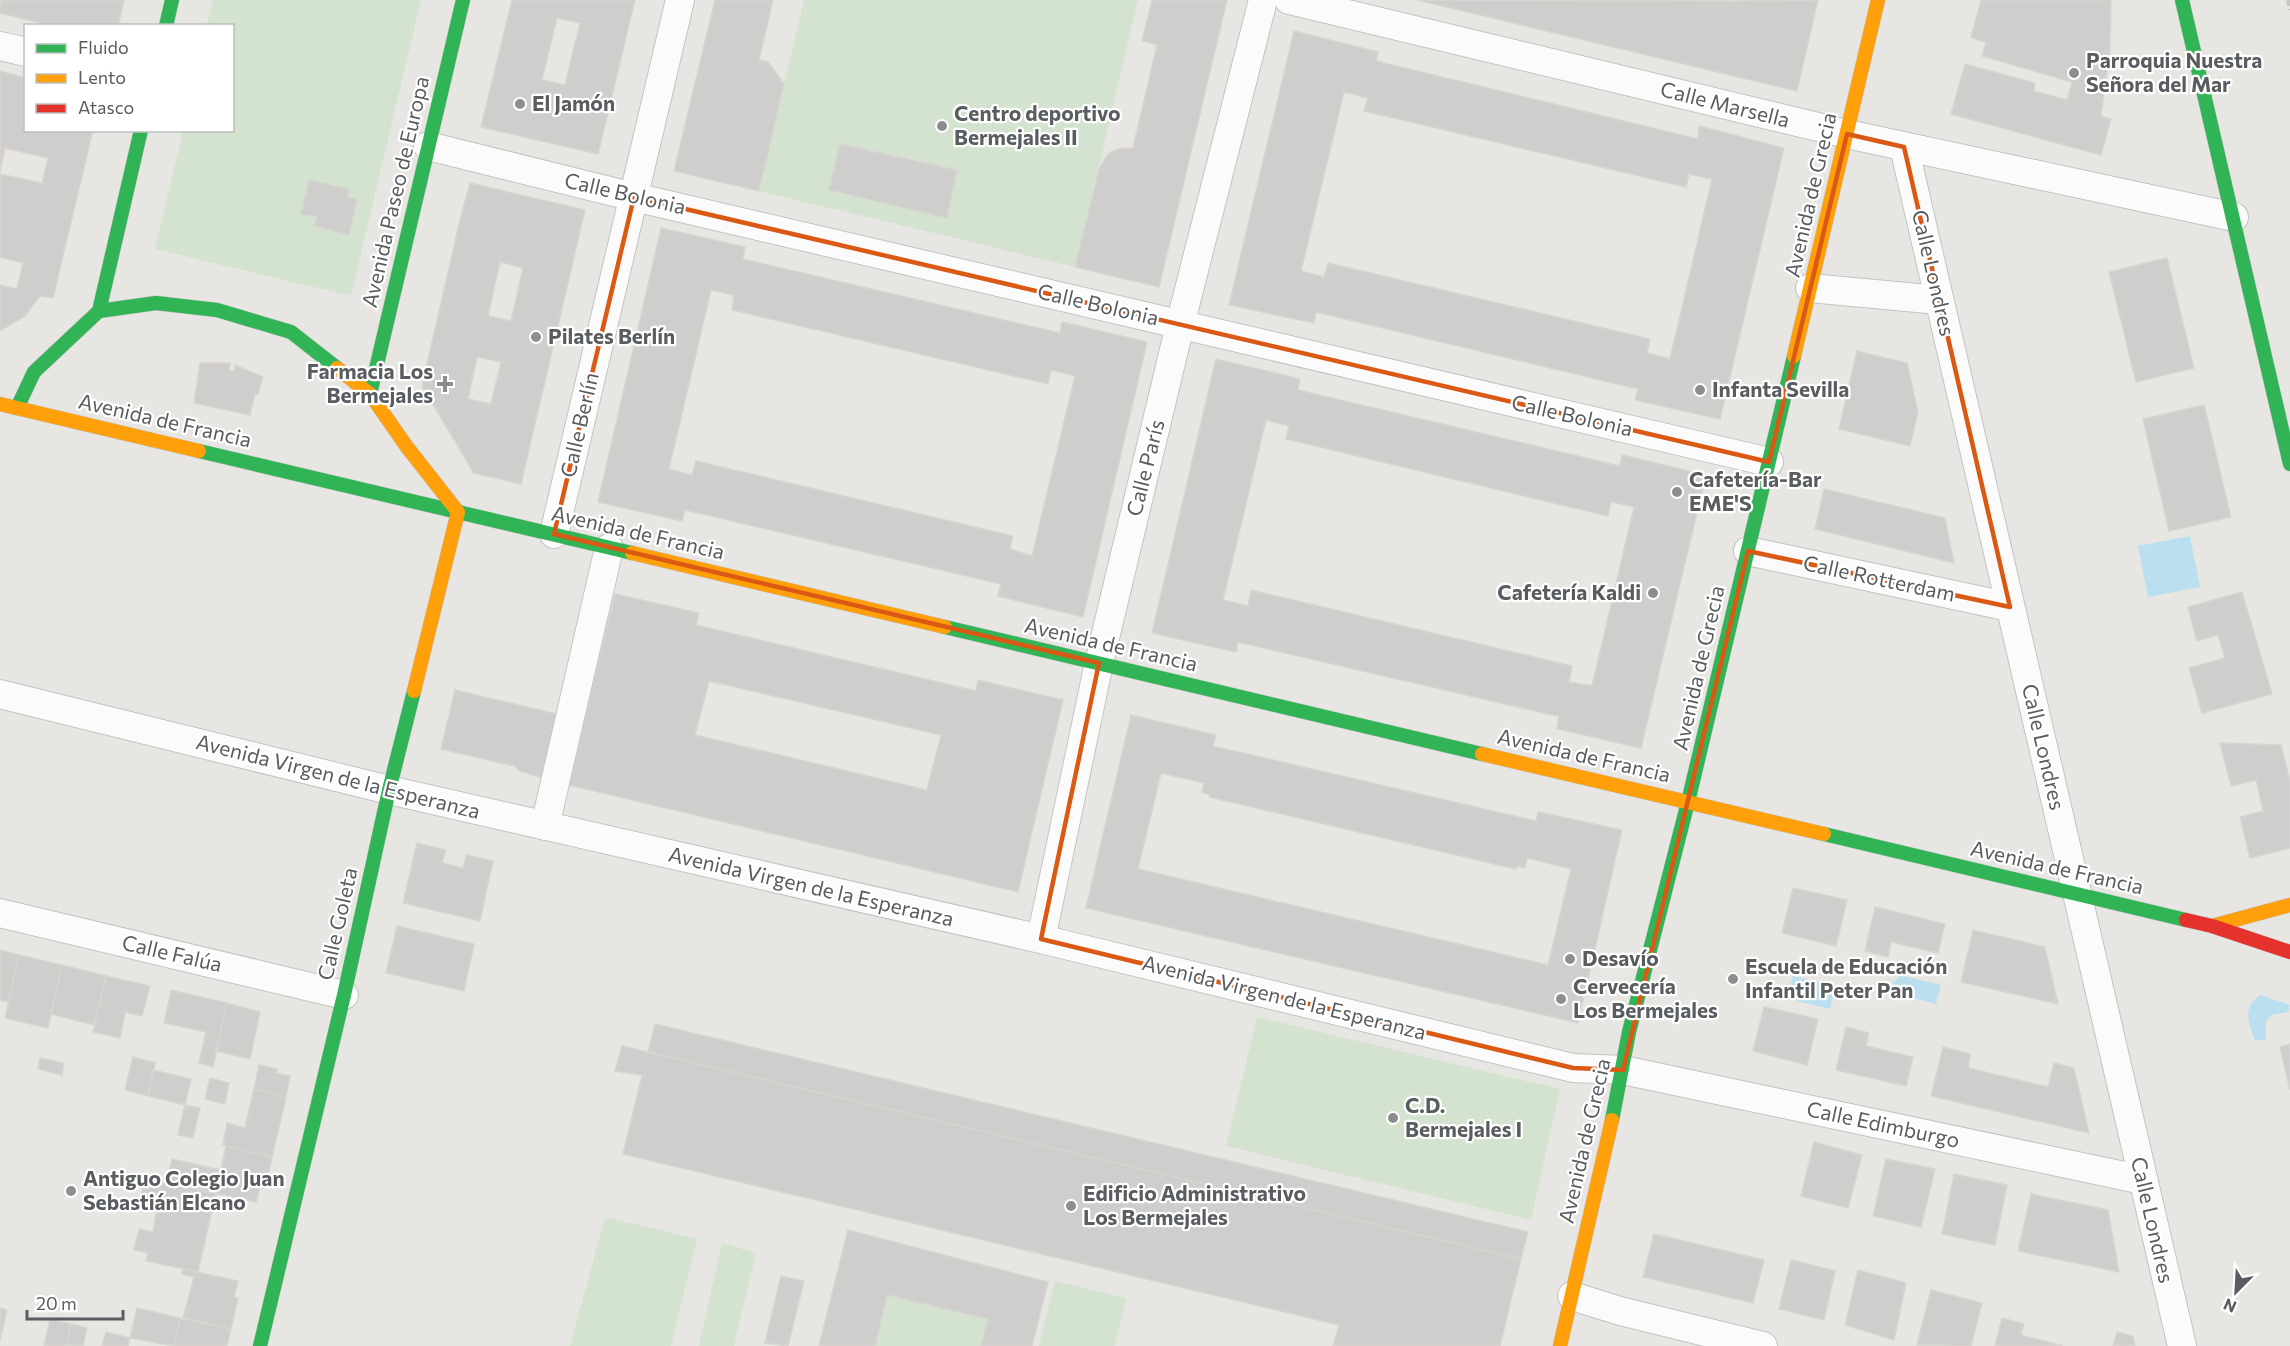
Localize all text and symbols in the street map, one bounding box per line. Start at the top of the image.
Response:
legend [24,24,234,132]
text: Fluido [78,36,129,58]
place label: Parroquia Nuestra Señora del Mar [2086,47,2262,96]
text: Lento [78,66,126,88]
marker: Parroquia Nuestra Señora del Mar [2067,66,2081,80]
street label: Avenida Paseo de Europa [356,74,433,310]
street label: Calle Marsella [1658,75,1793,132]
place label: El Jamón [532,90,615,115]
text: Atasco [78,96,134,118]
marker: El Jamón [513,97,527,111]
place label: Centro deportivo Bermejales II [954,100,1121,149]
street label: Avenida de Grecia [1778,110,1841,279]
marker: Centro deportivo Bermejales II [935,119,949,133]
street label: Calle Bolonia [562,166,688,219]
street label: Calle Londres [1908,207,1961,338]
street label: Calle Bolonia [1035,277,1161,330]
place label: Pilates Berlín [548,323,675,348]
marker: Pilates Berlín [529,330,543,344]
place label: Farmacia Los Bermejales [307,358,433,407]
street label: Calle Berlín [554,370,603,480]
place label: Infanta Sevilla [1712,376,1849,401]
marker: Farmacia Los Bermejales [438,377,452,391]
marker: Infanta Sevilla [1693,383,1707,397]
street label: Avenida de Francia [76,387,254,452]
street label: Calle Bolonia [1509,388,1635,441]
street label: Calle París [1120,417,1169,519]
place label: Cafetería-Bar EME'S [1689,466,1822,515]
marker: Cafetería-Bar EME'S [1670,485,1684,499]
street label: Avenida de Francia [549,499,727,564]
street label: Calle Rotterdam [1801,549,1957,606]
place label: Cafetería Kaldi [1497,579,1641,604]
street label: Avenida de Grecia [1666,583,1729,752]
marker: Cafetería Kaldi [1646,586,1660,600]
street label: Avenida de Francia [1022,611,1200,676]
street label: Calle Londres [2018,681,2071,812]
street label: Avenida de Francia [1495,722,1673,787]
street label: Avenida Virgen de la Esperanza [194,728,483,823]
street label: Avenida de Francia [1968,834,2146,899]
street label: Avenida Virgen de la Esperanza [666,841,956,931]
street label: Calle Goleta [311,865,362,982]
street label: Calle Falúa [120,929,225,976]
place label: Desavío [1582,945,1659,970]
street label: Avenida Virgen de la Esperanza [1140,949,1429,1044]
marker: Desavío [1563,952,1577,966]
place label: Escuela de Educación Infantil Peter Pan [1745,953,1947,1002]
marker: Escuela de Educación Infantil Peter Pan [1726,972,1740,986]
place label: Cervecería Los Bermejales [1573,973,1718,1022]
marker: Cervecería Los Bermejales [1554,992,1568,1006]
street label: Avenida de Grecia [1552,1056,1615,1225]
place label: C.D. Bermejales I [1405,1092,1522,1141]
street label: Calle Edimburgo [1805,1095,1962,1152]
marker: C.D. Bermejales I [1386,1111,1400,1125]
street label: Calle Londres [2127,1154,2180,1285]
place label: Antiguo Colegio Juan Sebastián Elcano [83,1165,285,1214]
place label: Edificio Administrativo Los Bermejales [1083,1180,1306,1229]
marker: Antiguo Colegio Juan Sebastián Elcano [64,1184,78,1198]
marker: Edificio Administrativo Los Bermejales [1064,1199,1078,1213]
north arrow [2206,1262,2266,1322]
scale bar [27,1283,123,1321]
text: 20 m [36,1292,77,1314]
text: N [2220,1295,2239,1317]

